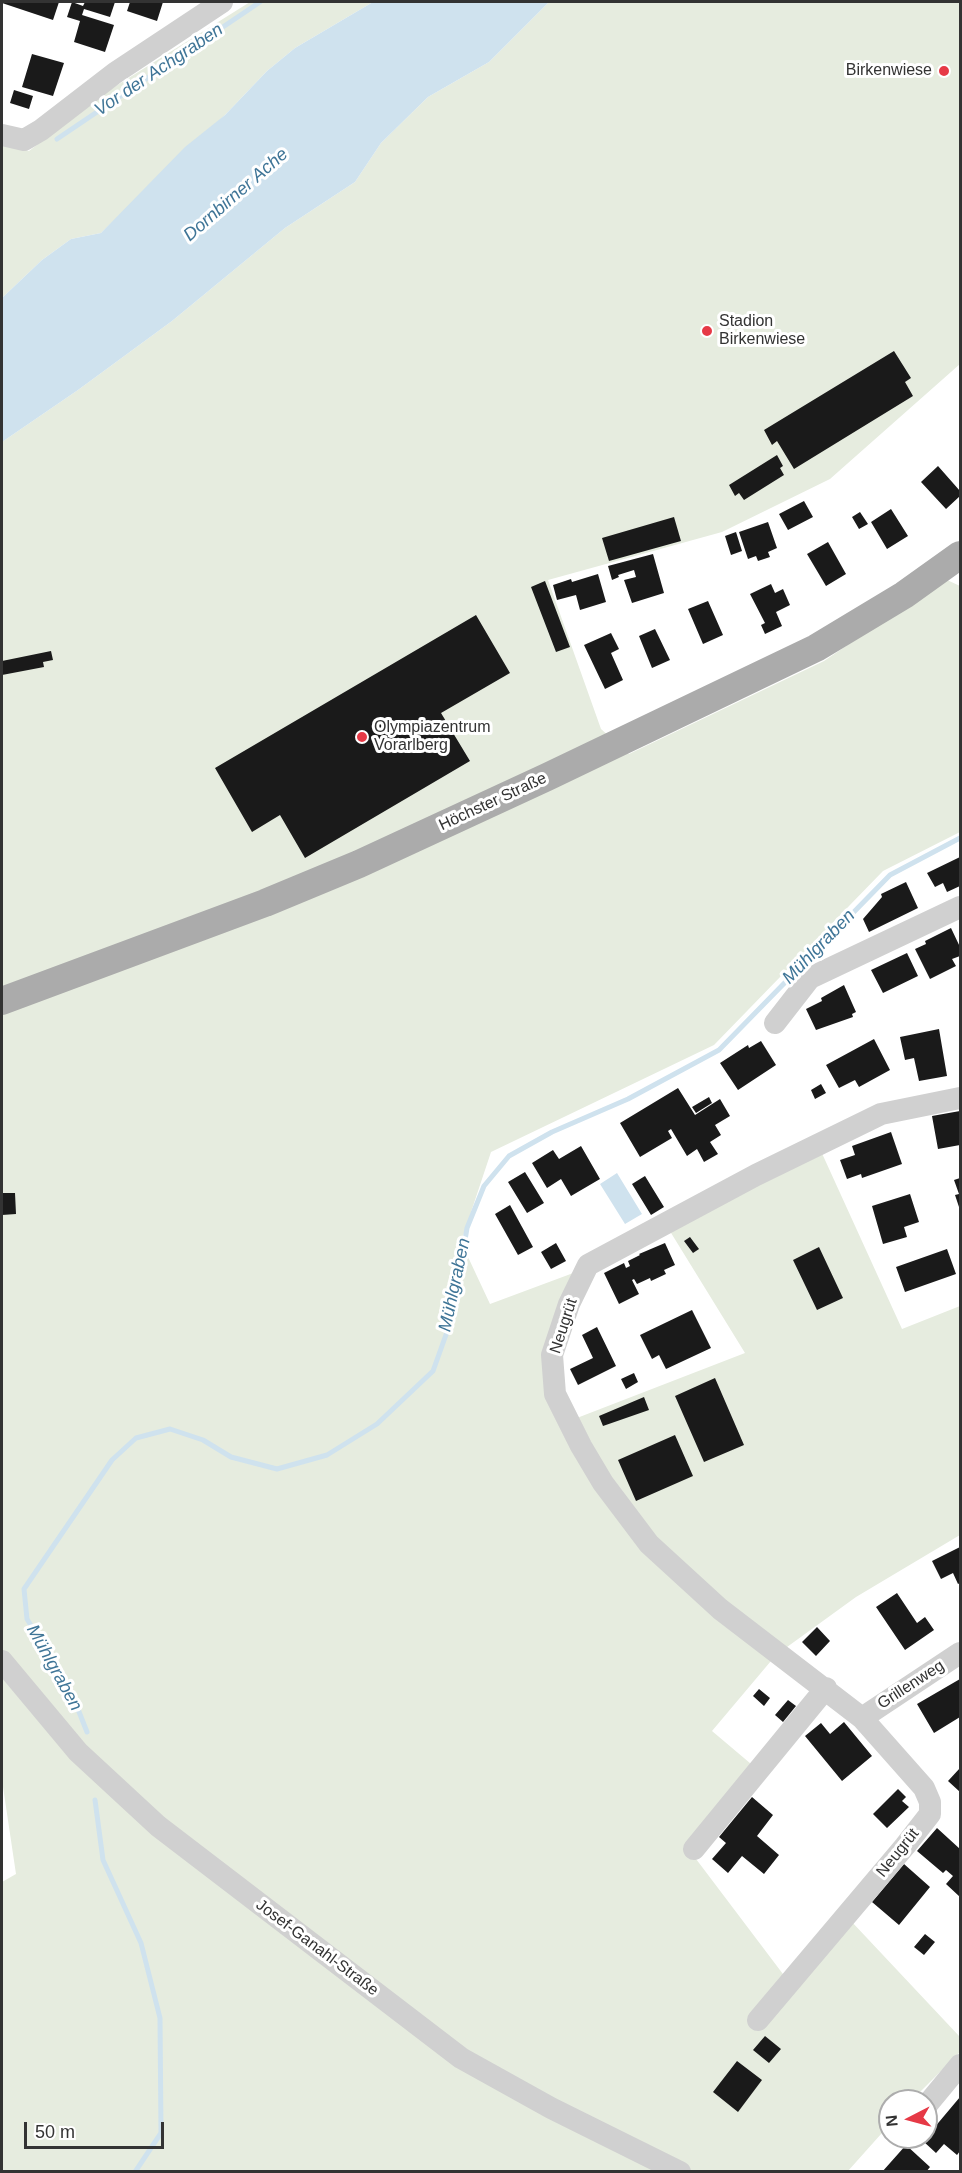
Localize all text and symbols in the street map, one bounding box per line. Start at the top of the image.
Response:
water label: Vor der Achgraben [91,19,227,121]
place label: Birkenwiese [846,61,932,81]
marker: Birkenwiese [937,64,951,78]
water label: Dornbirner Ache [179,144,293,246]
place label: Stadion Birkenwiese [719,312,805,350]
marker: Stadion Birkenwiese [700,324,714,338]
place label: Olympiazentrum Vorarlberg [374,718,490,756]
marker: Olympiazentrum Vorarlberg [355,730,369,744]
street label: Höchster Straße [436,769,550,835]
water label: Mühlgraben [778,905,860,989]
water label: Mühlgraben [435,1236,475,1334]
street label: Neugrüt [546,1296,582,1356]
water label: Mühlgraben [22,1621,86,1715]
street label: Grillenweg [874,1656,948,1714]
street label: Neugrüt [873,1825,923,1881]
street label: Josef-Ganahl-Straße [252,1896,382,2000]
north arrow [878,2089,938,2149]
scale bar [27,2110,166,2148]
text: N [883,2114,901,2127]
text: 50 m [35,2122,75,2142]

